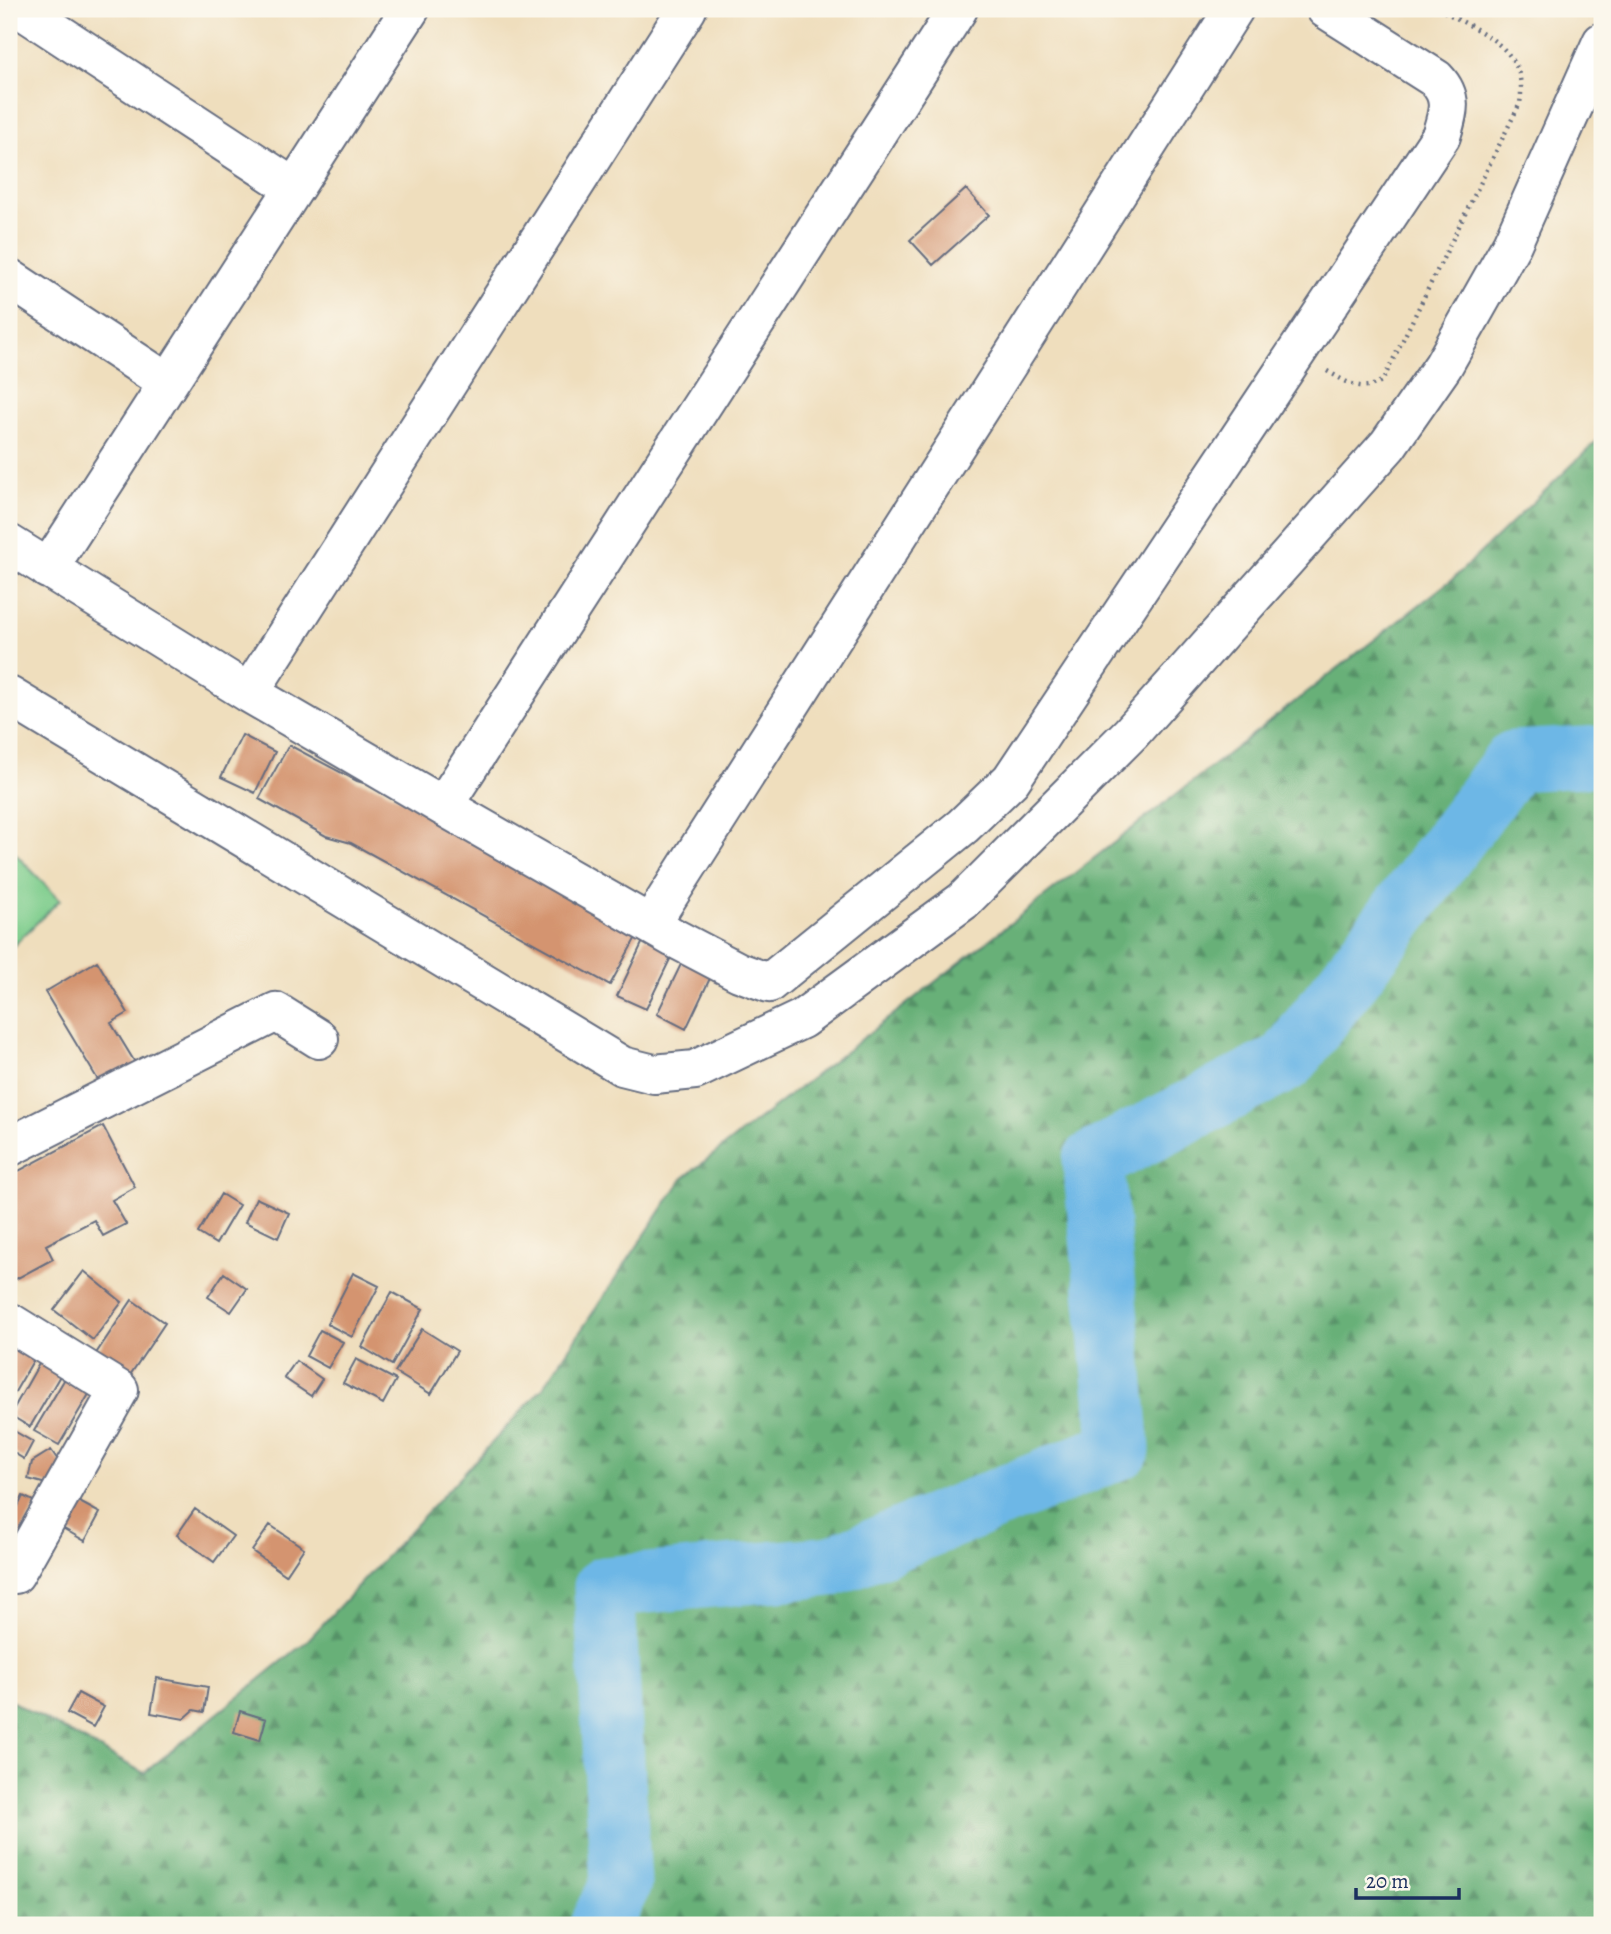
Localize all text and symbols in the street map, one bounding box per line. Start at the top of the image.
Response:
scale bar [1356,1857,1459,1901]
text: 20 m [1366,1867,1409,1895]

